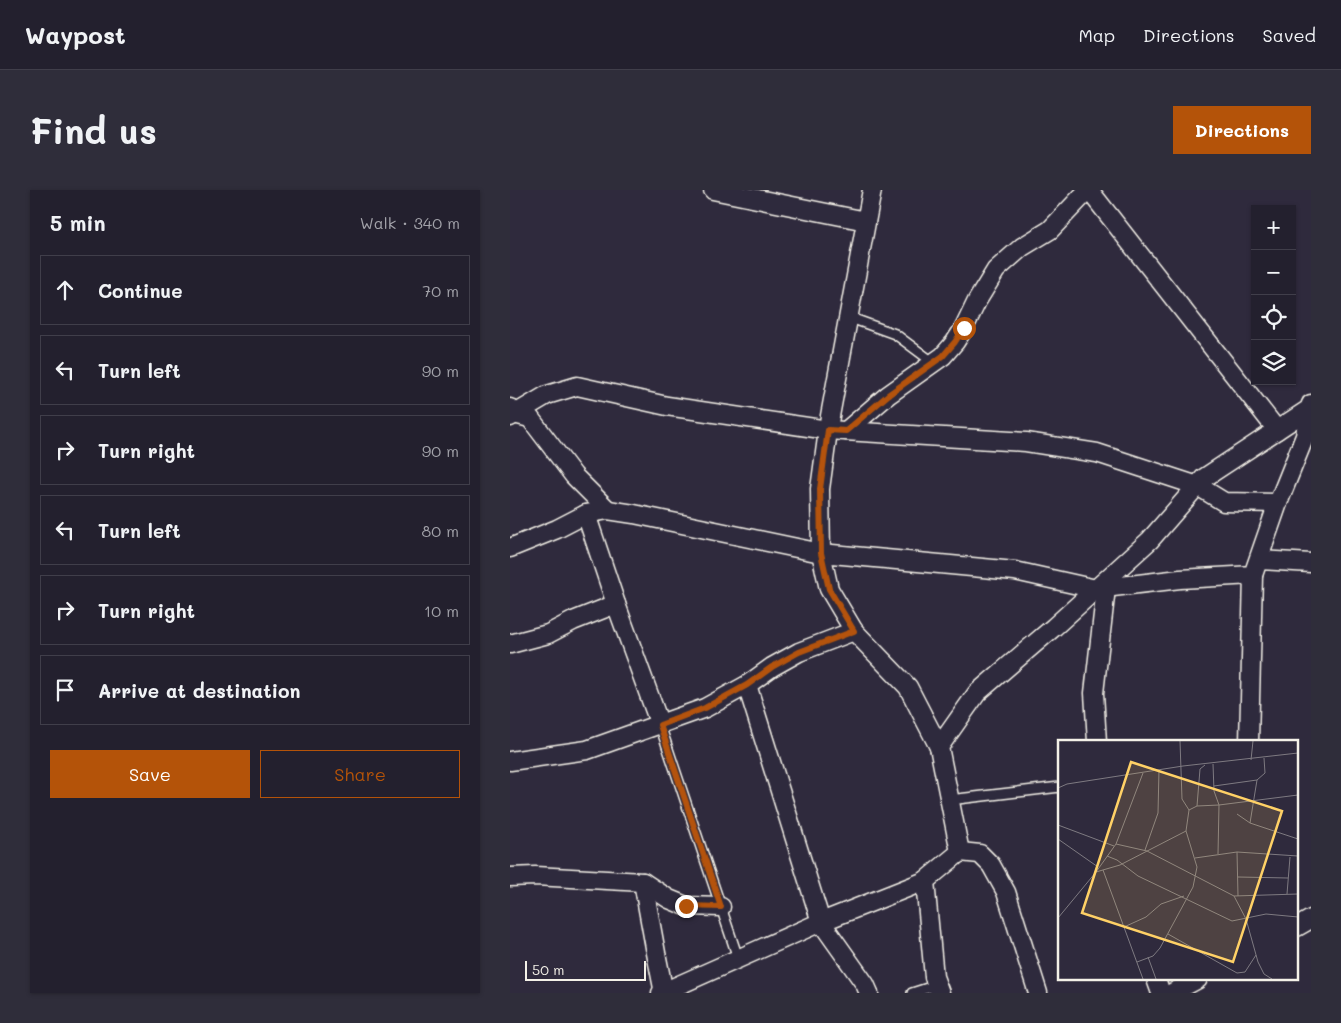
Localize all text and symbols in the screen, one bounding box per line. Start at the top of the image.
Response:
text: Waypost [25,19,126,50]
text: Map [1078,23,1115,47]
text: Directions [1143,23,1235,47]
text: Saved [1263,23,1316,47]
button: Directions [1173,106,1311,154]
text: Find us [30,107,157,153]
map controls [1251,205,1296,385]
button: + [1251,205,1296,250]
text: 5 min [50,209,106,236]
text: Walk · 340 m [360,212,460,233]
button: − [1251,250,1296,295]
icon: ahead [51,276,79,304]
text: Continue [98,278,183,303]
text: 70 m [422,280,459,301]
button: locate [1251,295,1296,340]
route start [953,317,976,340]
button: layers [1251,340,1296,385]
icon: left [51,356,79,384]
text: Turn left [98,358,181,383]
text: 90 m [422,360,459,381]
icon: right [51,436,79,464]
text: Turn right [98,438,195,463]
text: 90 m [422,440,459,461]
icon: left [51,516,79,544]
text: Turn left [98,518,181,543]
text: 80 m [422,520,459,541]
icon: right [51,596,79,624]
text: Turn right [98,598,195,623]
text: 10 m [424,600,459,621]
icon: arrive [51,676,79,704]
text: Arrive at destination [98,678,301,703]
inset map [1058,740,1298,980]
button: Save [50,750,250,798]
button: Share [260,750,460,798]
route end [675,895,698,918]
scale bar [525,958,646,981]
text: 50 m [532,960,564,979]

